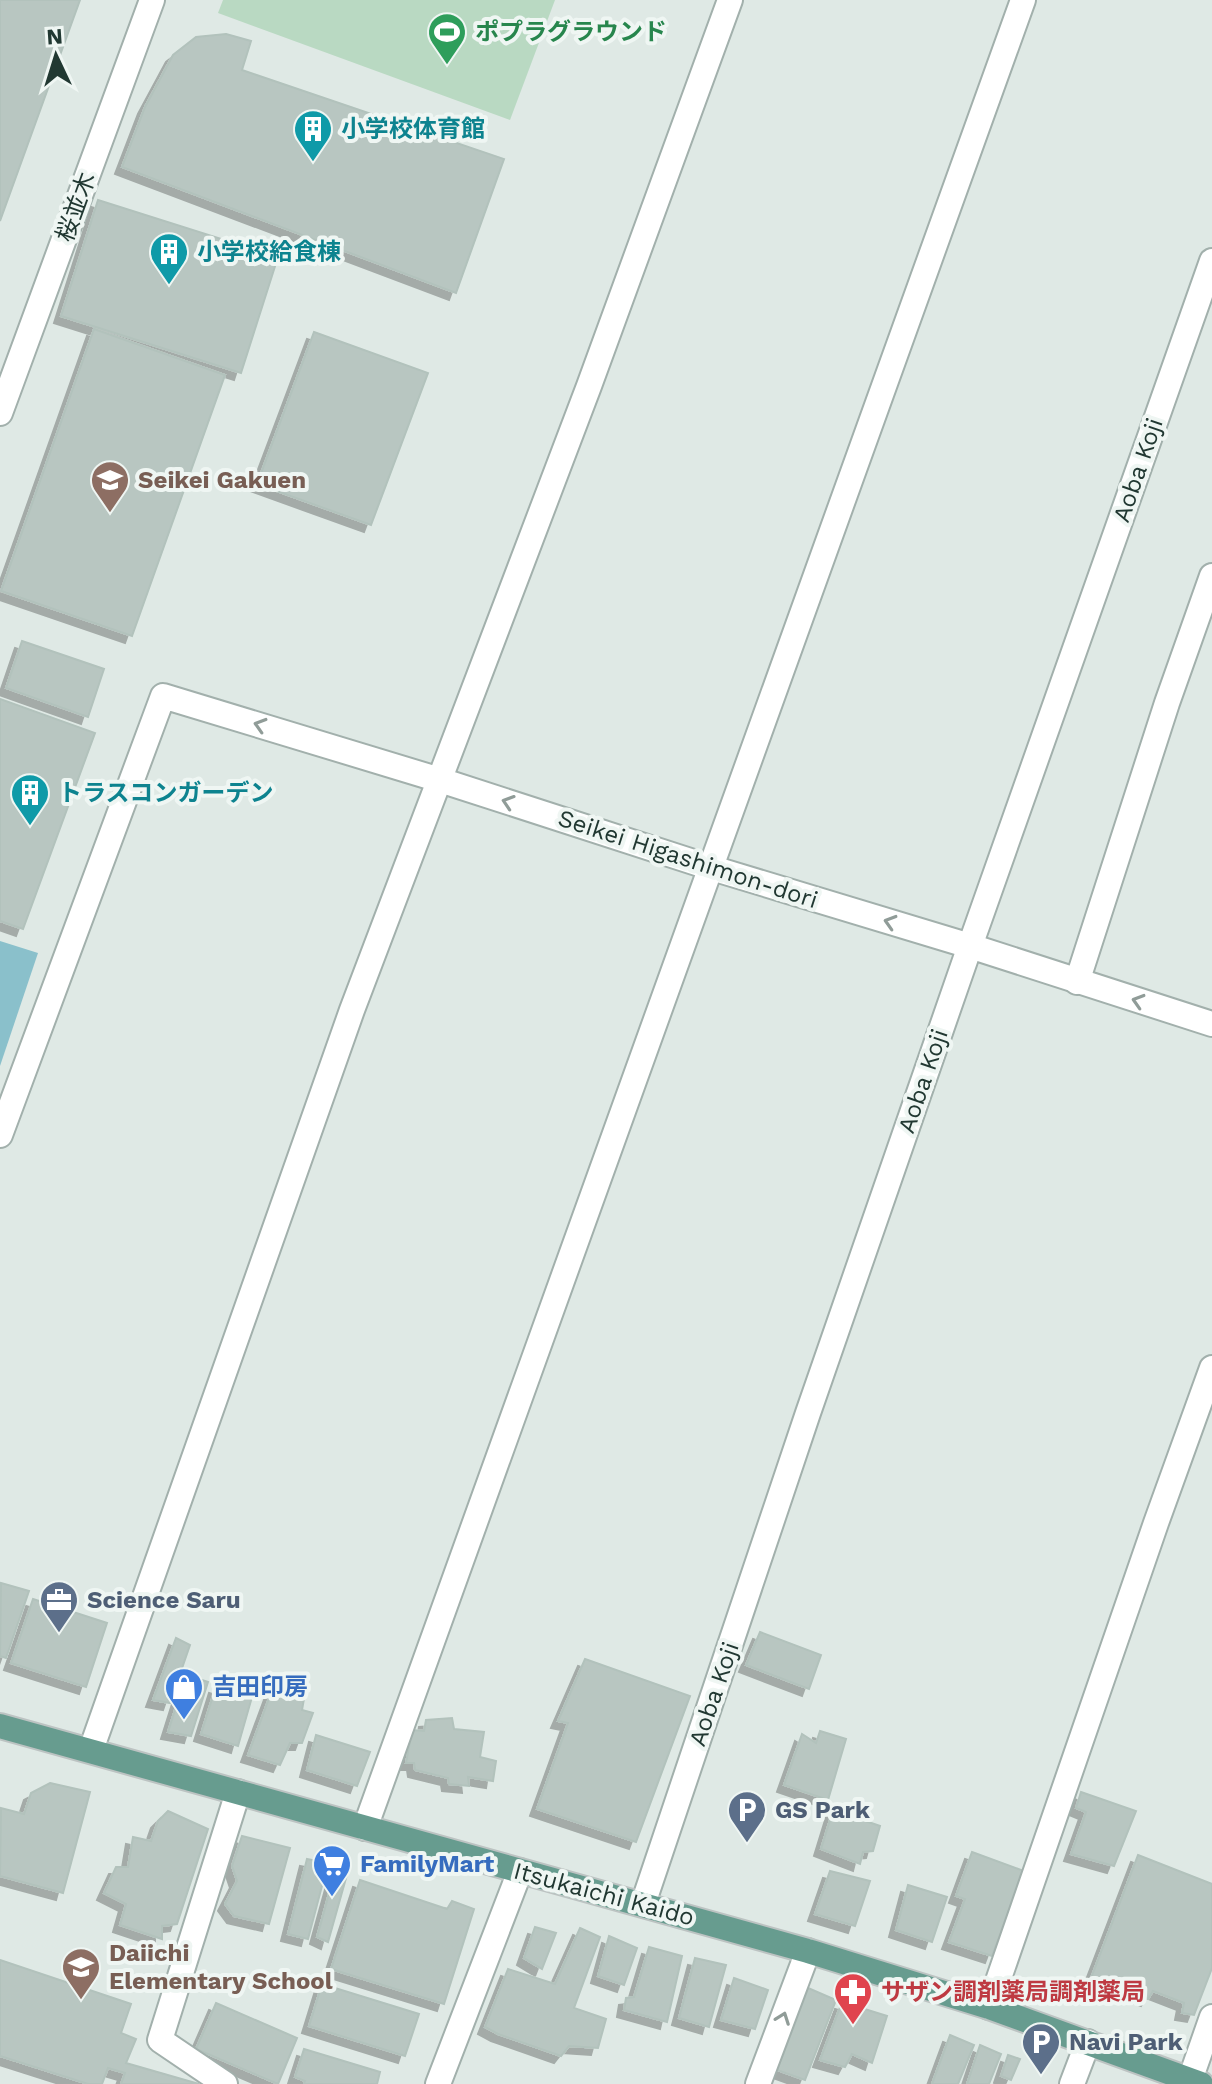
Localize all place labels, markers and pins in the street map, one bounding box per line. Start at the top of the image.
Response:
sports icon: ポプラグラウンド [426,11,468,66]
place label: ポプラグラウンド [475,18,667,46]
building icon: 小学校体育館 [292,108,334,163]
place label: 小学校体育館 [341,115,485,143]
building icon: 小学校給食棟 [148,231,190,286]
place label: 小学校給食棟 [197,238,341,266]
school or university icon: Seikei Gakuen [89,459,131,514]
place label: Seikei Gakuen [138,466,306,494]
building icon: トラスコンガーデン [9,772,51,827]
place label: トラスコンガーデン [58,779,274,807]
office icon: Science Saru [38,1579,80,1634]
place label: Science Saru [87,1586,241,1614]
shop icon: 吉田印房 [163,1666,205,1721]
place label: 吉田印房 [212,1673,308,1701]
parking icon: GS Park [726,1789,768,1844]
place label: GS Park [775,1796,870,1824]
supermarket icon: FamilyMart [311,1843,353,1898]
place label: FamilyMart [360,1850,495,1878]
place label: Daiichi Elementary School [109,1939,333,1995]
school or university icon: Daiichi Elementary School [60,1946,102,2001]
pharmacy icon: サザン調剤薬局調剤薬局 [832,1971,874,2026]
place label: サザン調剤薬局調剤薬局 [881,1978,1145,2006]
parking icon: Navi Park [1020,2021,1062,2076]
place label: Navi Park [1069,2028,1183,2056]

